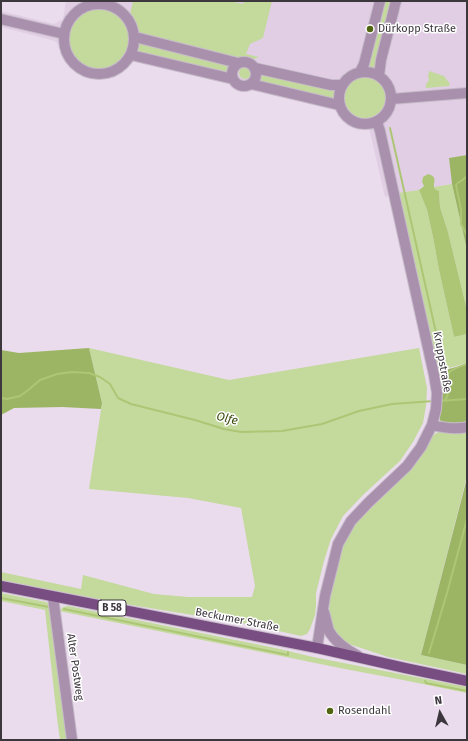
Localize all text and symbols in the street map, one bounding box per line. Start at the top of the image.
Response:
place label: Dürkopp Straße [378,22,456,36]
marker: Dürkopp Straße [365,24,375,34]
street label: Kruppstraße [430,330,454,394]
water label: Olfe [215,409,239,429]
road number: B 58 [98,600,126,616]
street label: Beckumer Straße [194,605,280,635]
street label: Alter Postweg [64,633,86,701]
north arrow [420,693,460,733]
text: N [434,694,443,708]
place label: Rosendahl [338,704,391,718]
marker: Rosendahl [325,706,335,716]

